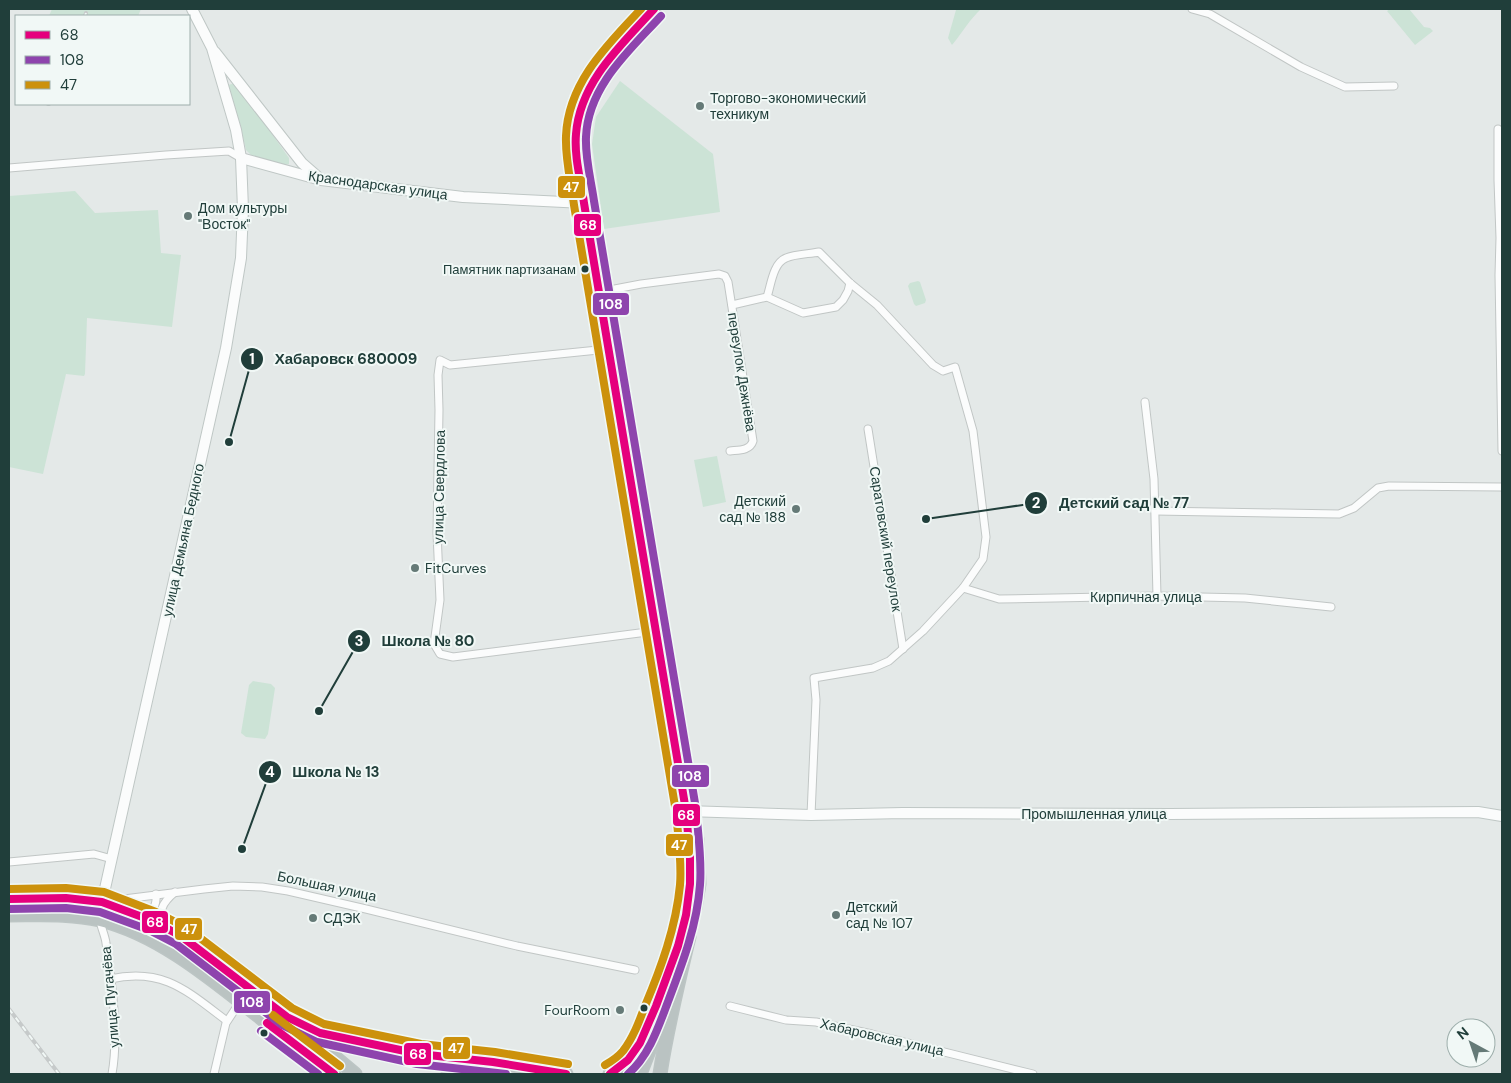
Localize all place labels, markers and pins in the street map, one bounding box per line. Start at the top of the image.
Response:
place label: Торгово-экономический техникум [710,89,866,123]
marker: Торгово-экономический техникум [694,100,706,112]
place label: Дом культуры "Восток" [198,199,287,233]
marker: Дом культуры "Восток" [182,210,194,222]
place label: Памятник партизанам [443,261,576,278]
marker: Памятник партизанам [580,264,590,274]
callout: Хабаровск 680009 [239,344,427,374]
callout: Детский сад № 77 [1024,488,1199,518]
place label: Детский сад № 188 [719,492,786,526]
marker: Детский сад № 188 [790,503,802,515]
place label: FitCurves [425,559,487,577]
marker: FitCurves [409,562,421,574]
callout: Школа № 80 [346,626,484,656]
callout: Школа № 13 [258,757,390,787]
place label: Детский сад № 107 [846,898,913,932]
place label: СДЭК [323,909,361,927]
marker: Детский сад № 107 [830,909,842,921]
marker: СДЭК [307,912,319,924]
place label: FourRoom [544,1001,610,1019]
unlabelled marker [639,1003,649,1013]
marker: FourRoom [614,1004,626,1016]
unlabelled marker [259,1028,269,1038]

